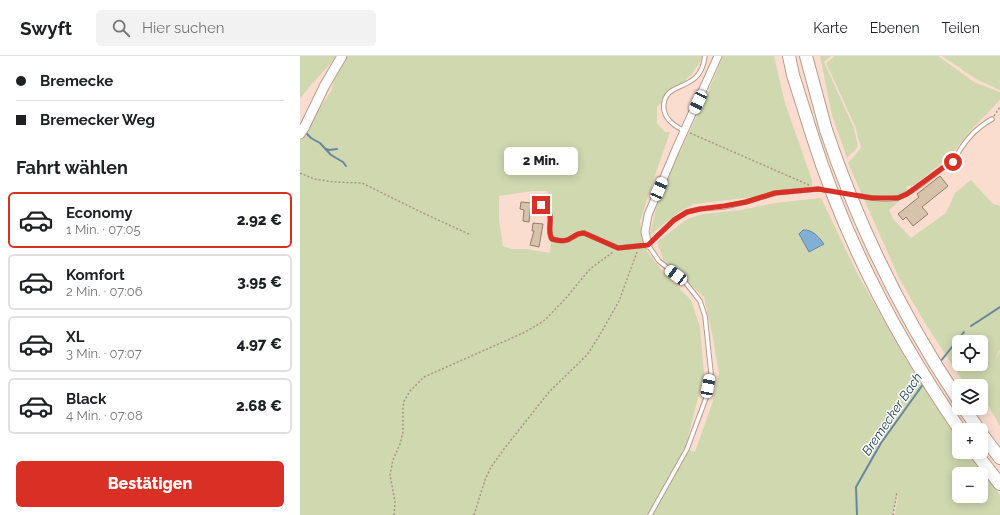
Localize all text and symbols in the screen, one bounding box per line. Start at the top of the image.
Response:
search box [96,10,376,46]
text: Swyft [20,17,72,39]
icon: search [110,17,132,39]
text: Hier suchen [142,19,225,37]
text: Karte [813,20,848,36]
text: Ebenen [870,20,920,36]
text: Teilen [942,20,980,36]
text: Bremecke [40,72,113,90]
car [687,89,709,115]
text: Bremecker Weg [40,111,155,129]
callout: 2 Min. [504,147,578,175]
text: 2 Min. [523,153,559,168]
route start [944,153,962,171]
text: Fahrt wählen [16,157,128,178]
car [649,176,669,202]
route end [532,196,550,214]
icon: car [18,202,54,238]
text: Economy [66,204,133,222]
text: 2.92 € [237,211,282,229]
text: 1 Min. · 07:05 [66,222,141,237]
car [663,263,689,287]
icon: car [18,264,54,300]
text: Komfort [66,266,125,284]
text: 3.95 € [237,273,282,291]
text: 2 Min. · 07:06 [66,284,143,299]
icon: car [18,326,54,362]
text: XL [66,328,84,346]
text: 4.97 € [237,335,282,353]
map controls [952,335,988,503]
button: locate [952,335,988,371]
text: 3 Min. · 07:07 [66,346,142,361]
water label: Bremecker Bach [859,370,925,458]
car [700,373,716,399]
button: layers [952,379,988,415]
icon: car [18,388,54,424]
text: Black [66,390,106,408]
text: 2.68 € [236,397,282,415]
text: 4 Min. · 07:08 [66,408,143,423]
button: + [952,423,988,459]
button: Bestätigen [16,461,284,507]
button: − [952,467,988,503]

